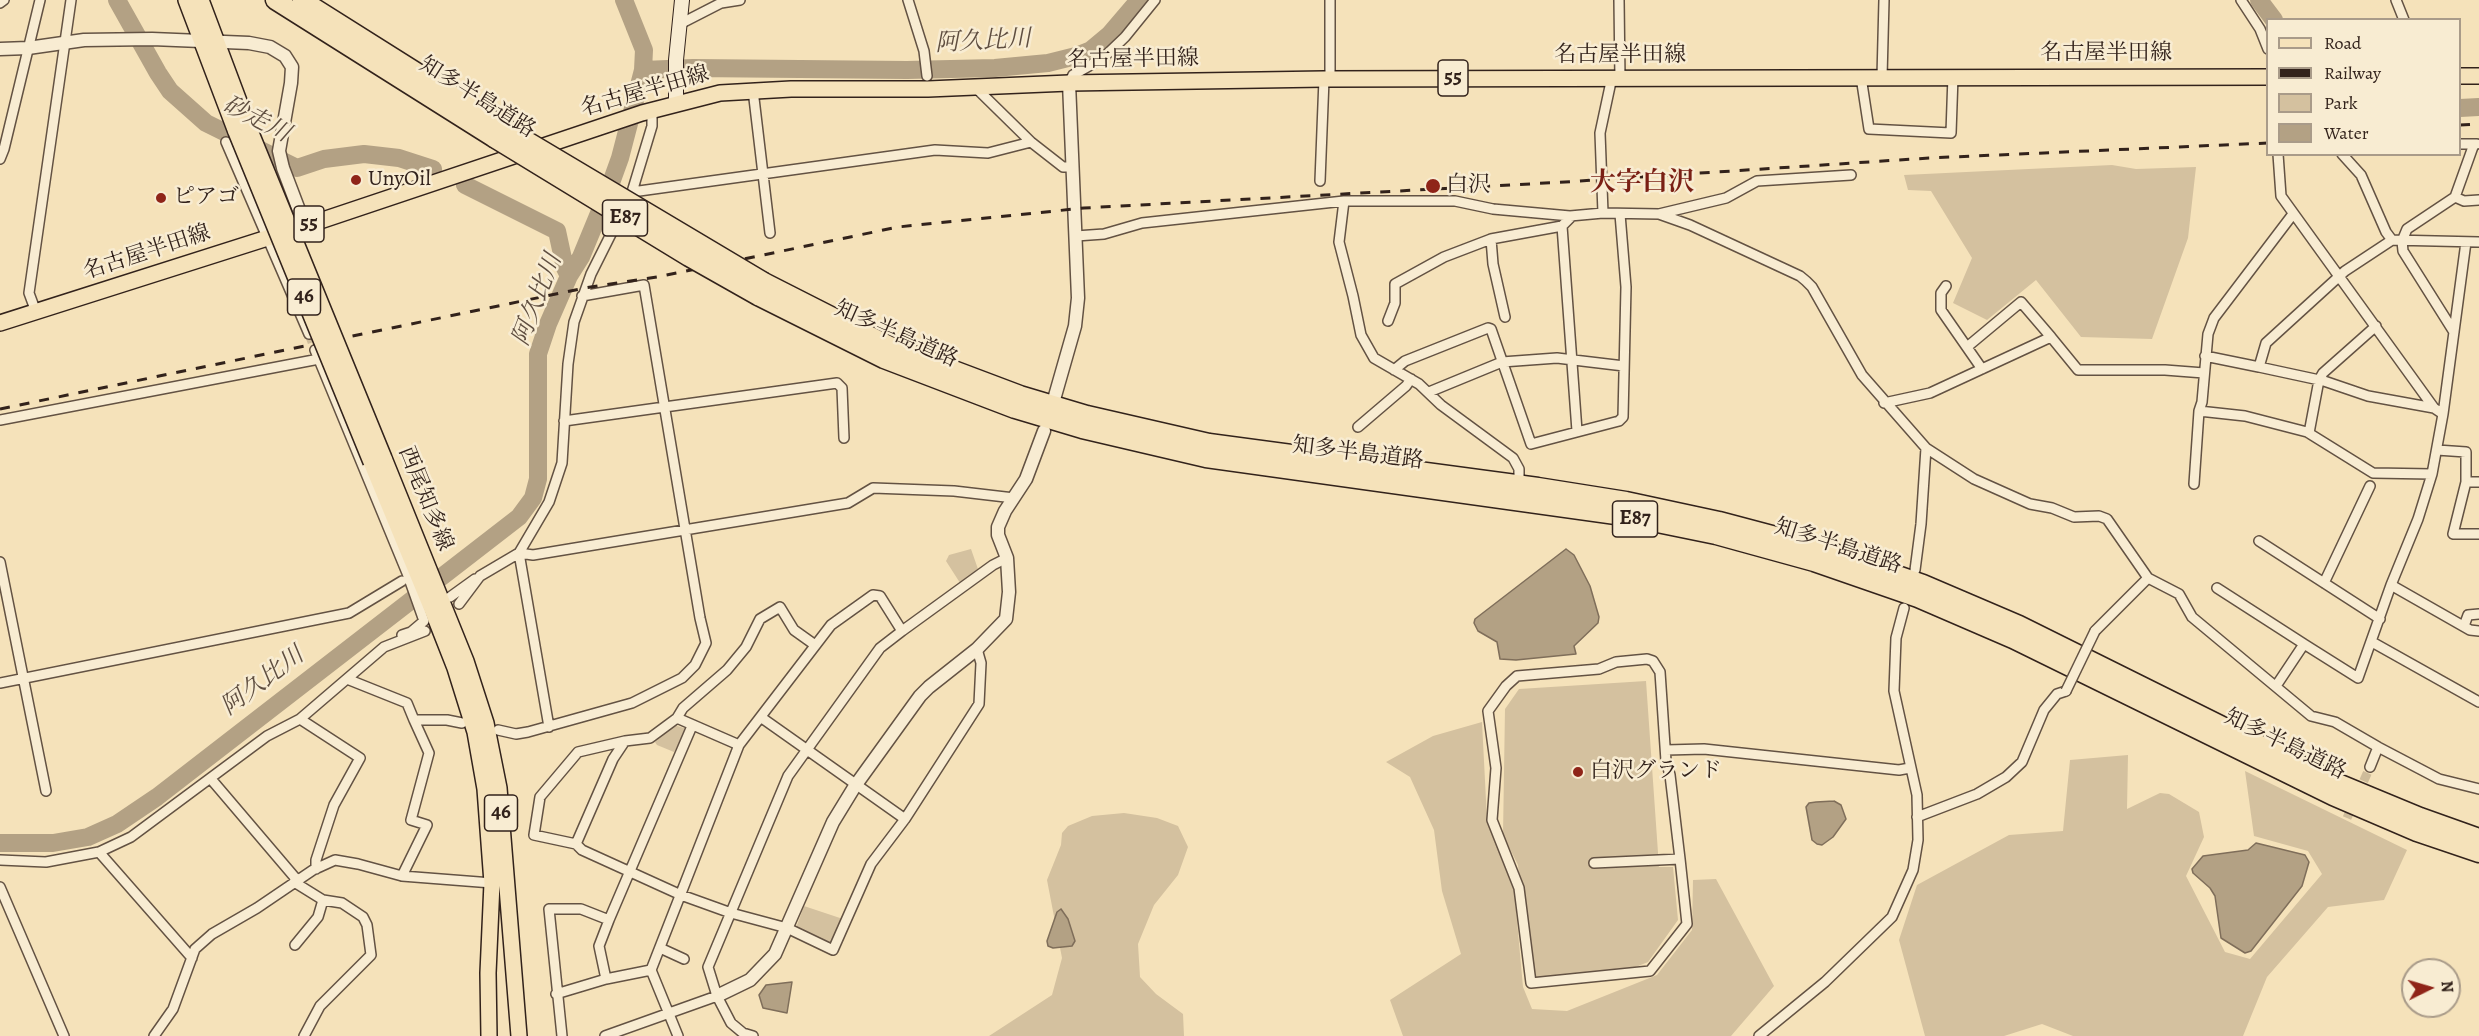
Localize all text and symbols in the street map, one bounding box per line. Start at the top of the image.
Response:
legend [2266,18,2461,156]
water label: 阿久比川 [934,25,1032,59]
text: Road [2324,31,2361,55]
street label: 名古屋半田線 [2040,41,2172,67]
street label: 名古屋半田線 [1554,43,1686,69]
street label: 名古屋半田線 [1067,46,1199,74]
street label: 知多半島道路 [414,52,540,144]
road number: 55 [1438,60,1468,96]
street label: 名古屋半田線 [578,61,712,123]
text: Railway [2324,61,2381,85]
water label: 砂走川 [217,91,295,149]
text: Park [2324,91,2358,115]
text: Water [2324,121,2369,145]
place label: UnyOil [368,167,431,193]
district label: 大字白沢 [1590,168,1694,200]
marker: UnyOil [349,173,363,187]
place label: 白沢 [1446,173,1490,199]
marker: 白沢 [1424,177,1442,195]
place label: ピアゴ [173,185,239,211]
marker: ピアゴ [154,191,168,205]
road number: E87 [602,200,648,236]
road number: 55 [294,206,324,242]
street label: 名古屋半田線 [80,220,214,286]
water label: 阿久比川 [507,250,569,350]
road number: 46 [288,279,320,315]
street label: 知多半島道路 [830,296,962,374]
street label: 知多半島道路 [1291,433,1425,475]
street label: 西尾知多線 [392,443,458,555]
road number: E87 [1612,501,1658,537]
street label: 知多半島道路 [1771,514,1905,580]
water label: 阿久比川 [216,642,310,722]
street label: 知多半島道路 [2220,704,2350,786]
place label: 白沢グランド [1590,759,1722,785]
marker: 白沢グランド [1571,765,1585,779]
road number: 46 [484,795,518,831]
north arrow [2401,958,2461,1018]
text: N [2435,980,2458,993]

